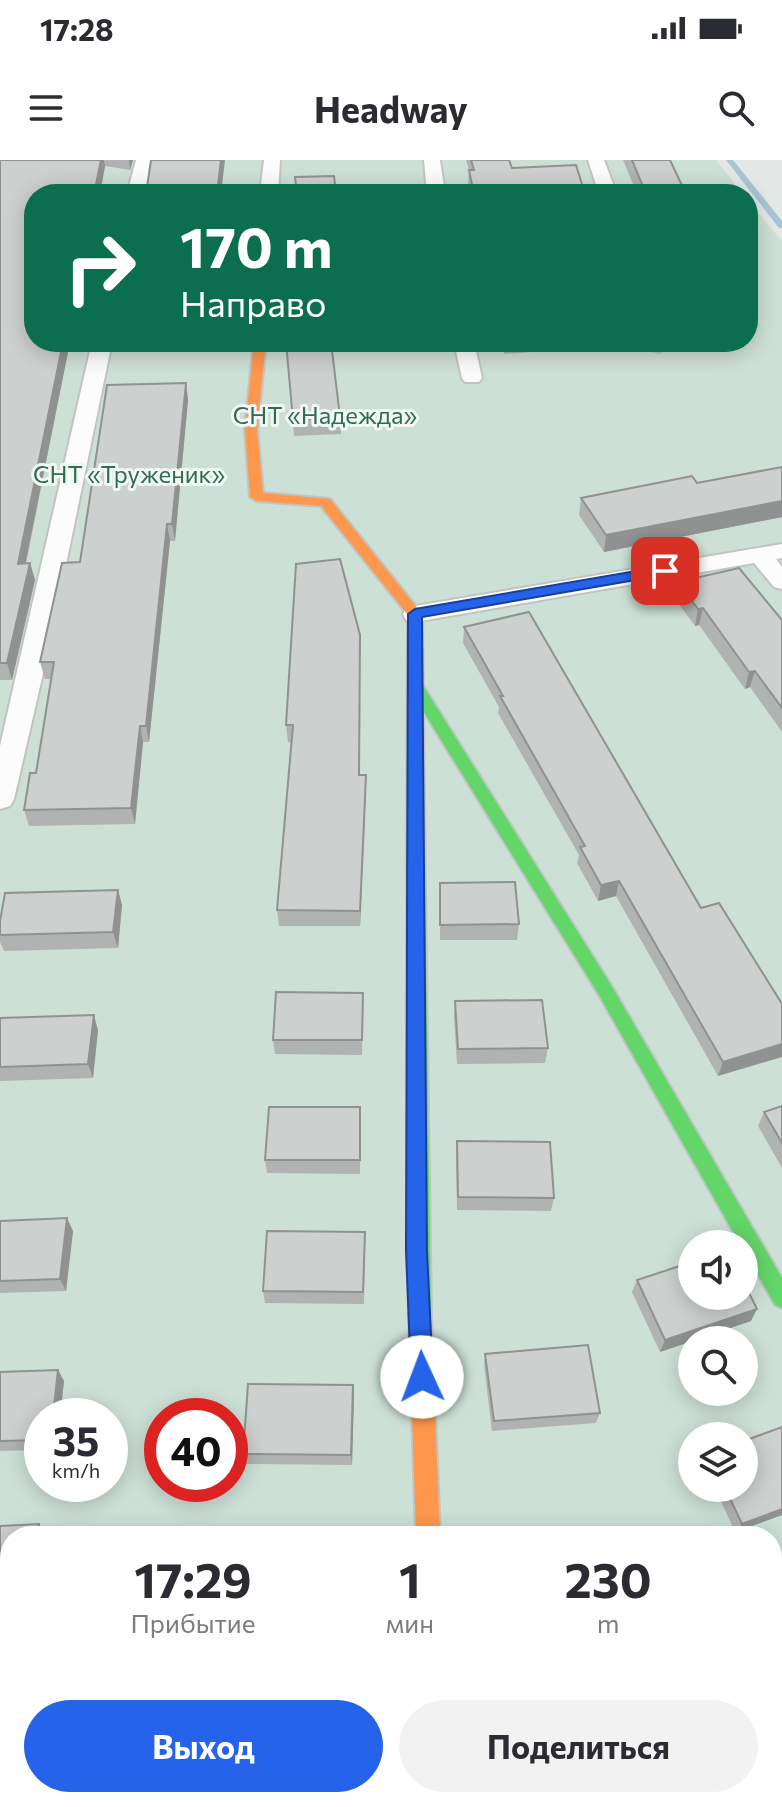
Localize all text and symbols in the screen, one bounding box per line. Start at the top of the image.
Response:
text: 17:28 [40,10,113,47]
icon: menu [24,86,68,130]
text: Headway [314,86,468,130]
icon: search [714,86,758,130]
text: 170 m [180,211,333,280]
icon: right [48,216,152,320]
text: Направо [180,280,326,324]
park label: СНТ «Надежда» [233,400,417,429]
park label: СНТ «Труженик» [33,459,225,488]
pin [631,537,699,605]
icon: arrive [643,549,687,593]
map controls [678,1230,758,1502]
button: sound [678,1230,758,1310]
button: search [678,1326,758,1406]
position arrow [380,1335,464,1419]
speed limit sign: 40 [144,1398,248,1502]
text: 35 [53,1415,99,1464]
button: layers [678,1422,758,1502]
text: km/h [52,1458,100,1482]
text: 17:29 [134,1549,252,1608]
text: 1 [399,1549,421,1608]
text: 230 [564,1549,652,1608]
text: Прибытие [130,1607,255,1638]
text: мин [386,1607,434,1638]
text: m [597,1607,619,1638]
button: Выход [24,1700,383,1792]
button: Поделиться [399,1700,758,1792]

